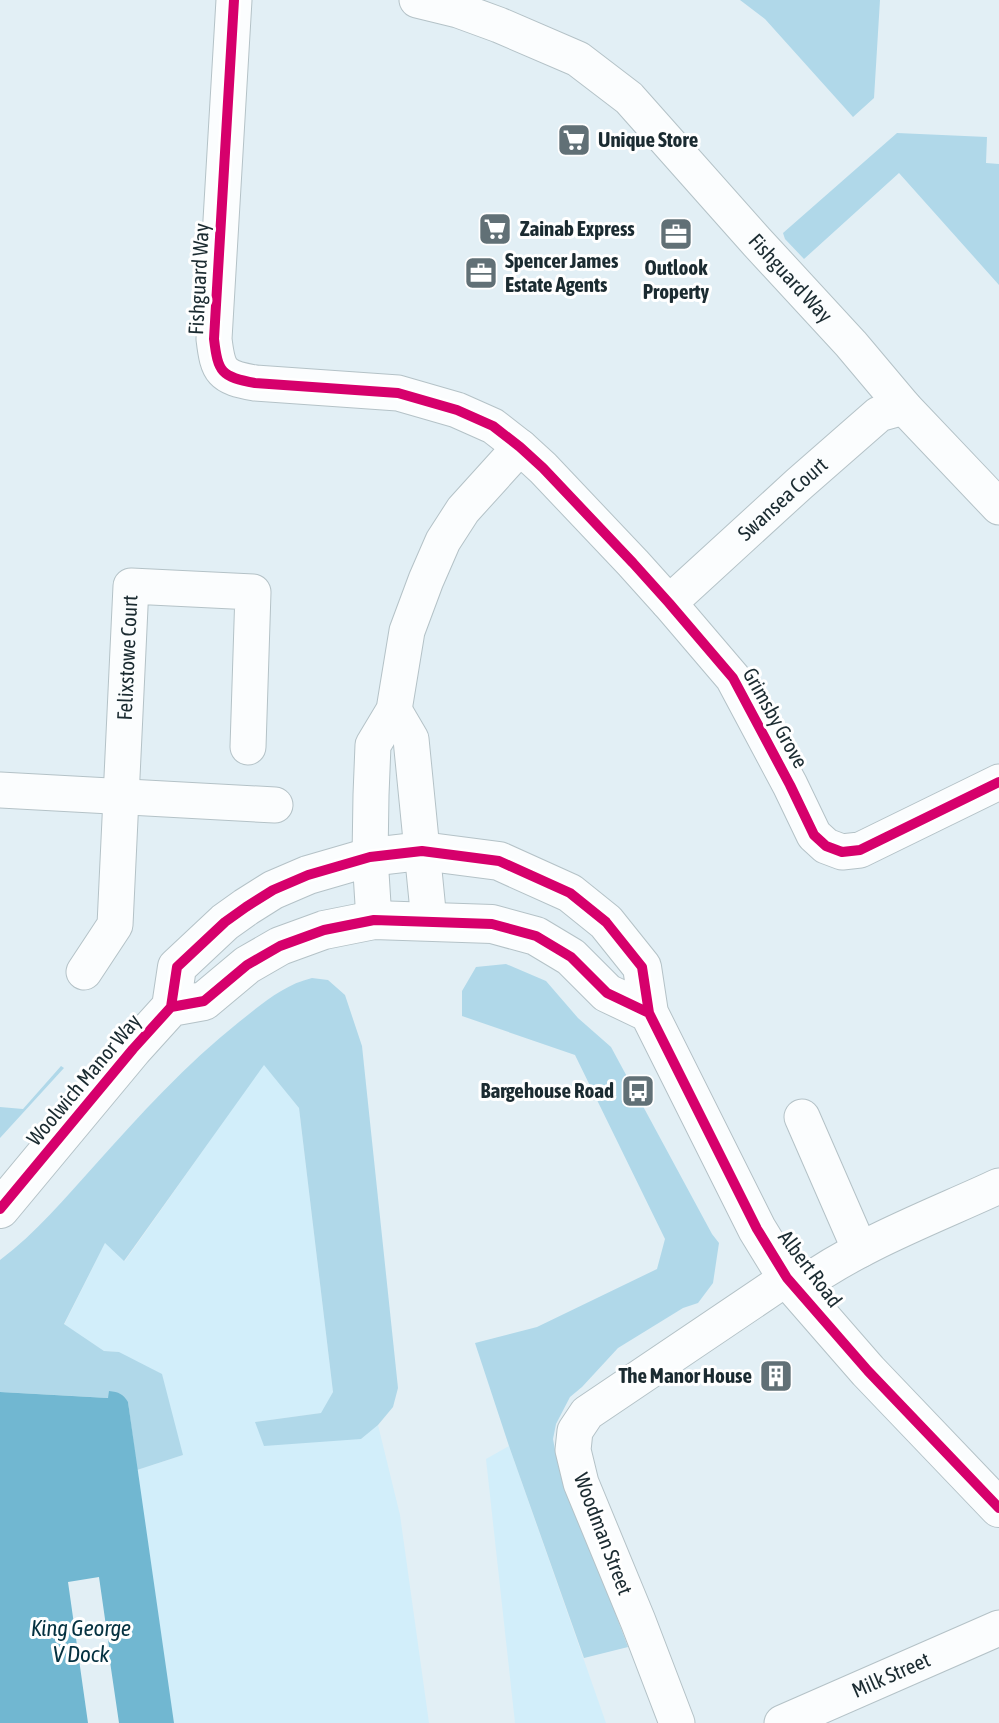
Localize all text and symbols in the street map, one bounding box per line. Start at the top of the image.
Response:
supermarket icon: Unique Store [555,121,593,159]
place label: Unique Store [598,127,698,151]
supermarket icon: Zainab Express [476,210,514,248]
office icon: Outlook Property [657,215,695,253]
place label: Zainab Express [520,216,635,240]
street label: Fishguard Way [183,222,213,335]
street label: Fishguard Way [744,228,838,327]
place label: Spencer James Estate Agents [505,248,619,296]
office icon: Spencer James Estate Agents [462,254,500,292]
place label: Outlook Property [643,255,710,303]
street label: Swansea Court [732,452,832,545]
street label: Felixstowe Court [112,594,142,721]
street label: Grimsby Grove [738,663,813,772]
street label: Woolwich Manor Way [21,1009,145,1150]
bus stop icon: Bargehouse Road [619,1072,657,1110]
place label: Bargehouse Road [480,1078,614,1102]
street label: Albert Road [774,1225,848,1312]
building icon: The Manor House [757,1357,795,1395]
place label: The Manor House [618,1363,752,1387]
street label: Woodman Street [570,1469,638,1598]
water label: King George V Dock [31,1615,131,1667]
street label: Milk Street [848,1647,933,1702]

